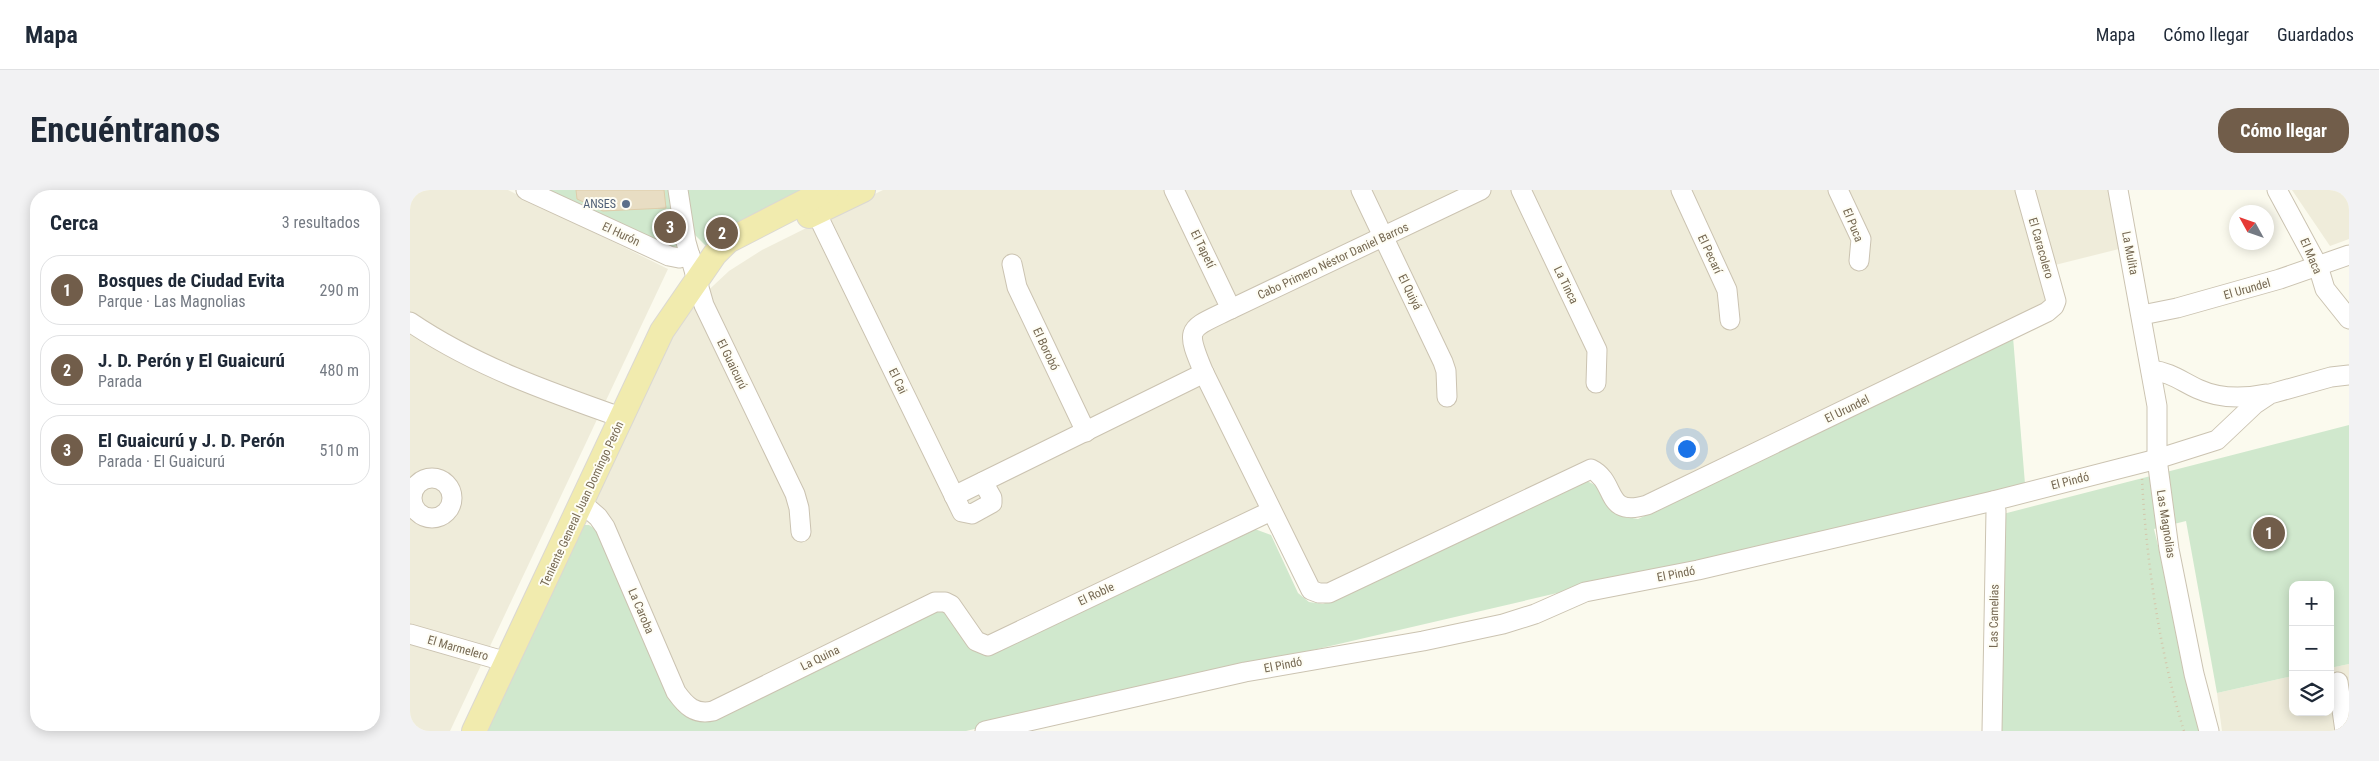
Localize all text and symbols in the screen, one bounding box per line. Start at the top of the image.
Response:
text: Mapa [25,21,78,49]
text: Mapa [2096,24,2135,45]
text: Cómo llegar [2163,24,2249,45]
text: Guardados [2277,24,2354,45]
button: Cómo llegar [2218,108,2349,153]
text: Encuéntranos [30,110,221,151]
place label: ANSES [583,197,616,211]
marker: ANSES [620,198,632,210]
north arrow [2229,205,2274,250]
street label: El Puca [1840,206,1866,244]
pin: 3 [654,208,686,246]
text: Cerca [50,211,98,235]
text: 3 resultados [282,213,360,232]
pin: 2 [706,214,738,252]
street label: El Caracolero [2026,216,2056,280]
street label: El Hurón [600,219,642,249]
street label: Cabo Primero Néstor Daniel Barros [1255,220,1411,302]
street label: El Tapetí [1188,228,1219,271]
street label: La Mulita [2119,230,2141,276]
street label: El Pecarí [1695,232,1726,277]
street label: El Maca [2297,236,2325,276]
street label: La Tinca [1551,264,1581,306]
text: Bosques de Ciudad Evita [98,269,285,292]
street label: El Quiyá [1395,272,1425,312]
street label: El Urundel [2222,276,2272,302]
text: 1 [63,281,71,300]
text: 290 m [320,281,359,300]
text: Parque · Las Magnolias [98,292,246,311]
street label: El Borobó [1030,325,1062,373]
street label: El Guaicurú [714,337,750,391]
text: J. D. Perón y El Guaicurú [98,349,285,372]
text: 2 [63,361,71,380]
text: 480 m [320,361,359,380]
street label: El Cai [886,366,910,396]
text: Parada [98,372,142,391]
street label: El Urundel [1822,392,1872,426]
street label: Teniente General Juan Domingo Perón [537,419,627,589]
text: El Guaicurú y J. D. Perón [98,429,285,452]
your location [1674,436,1700,462]
text: 3 [63,441,71,460]
text: 510 m [320,441,359,460]
text: Parada · El Guaicurú [98,452,225,471]
street label: El Pindó [2050,470,2090,492]
street label: Las Magnolias [2154,489,2178,559]
pin: 1 [2253,514,2285,552]
street label: El Pindó [1656,563,1696,585]
street label: El Roble [1076,579,1117,608]
map controls [2289,581,2334,716]
button: + [2289,581,2334,626]
street label: Las Camelias [1986,584,2002,648]
street label: La Caroba [625,586,657,636]
button: − [2289,626,2334,671]
street label: El Marmelero [426,633,490,663]
street label: La Quina [798,642,842,673]
street label: El Pindó [1263,654,1303,676]
button: layers [2289,671,2334,716]

